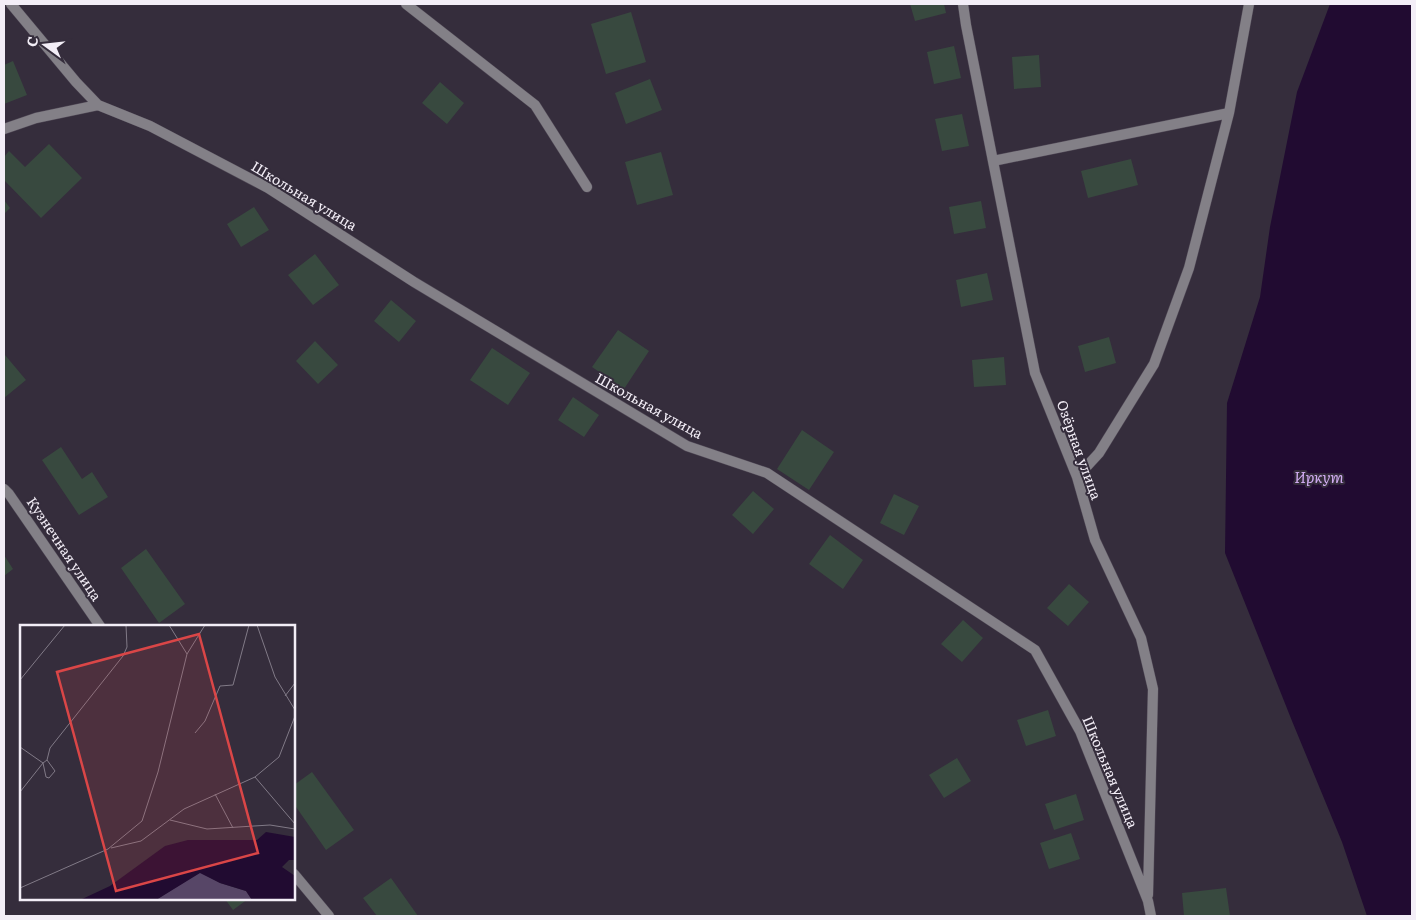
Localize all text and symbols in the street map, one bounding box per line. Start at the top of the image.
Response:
north arrow [20,20,70,70]
text: С [21,34,42,49]
street label: Школьная улица [248,156,362,235]
street label: Школьная улица [592,367,707,443]
street label: Озёрная улица [1053,397,1107,503]
water label: Иркут [1294,465,1344,488]
street label: Кузнечная улица [23,492,107,605]
inset map [20,625,295,900]
street label: Школьная улица [1078,712,1144,831]

